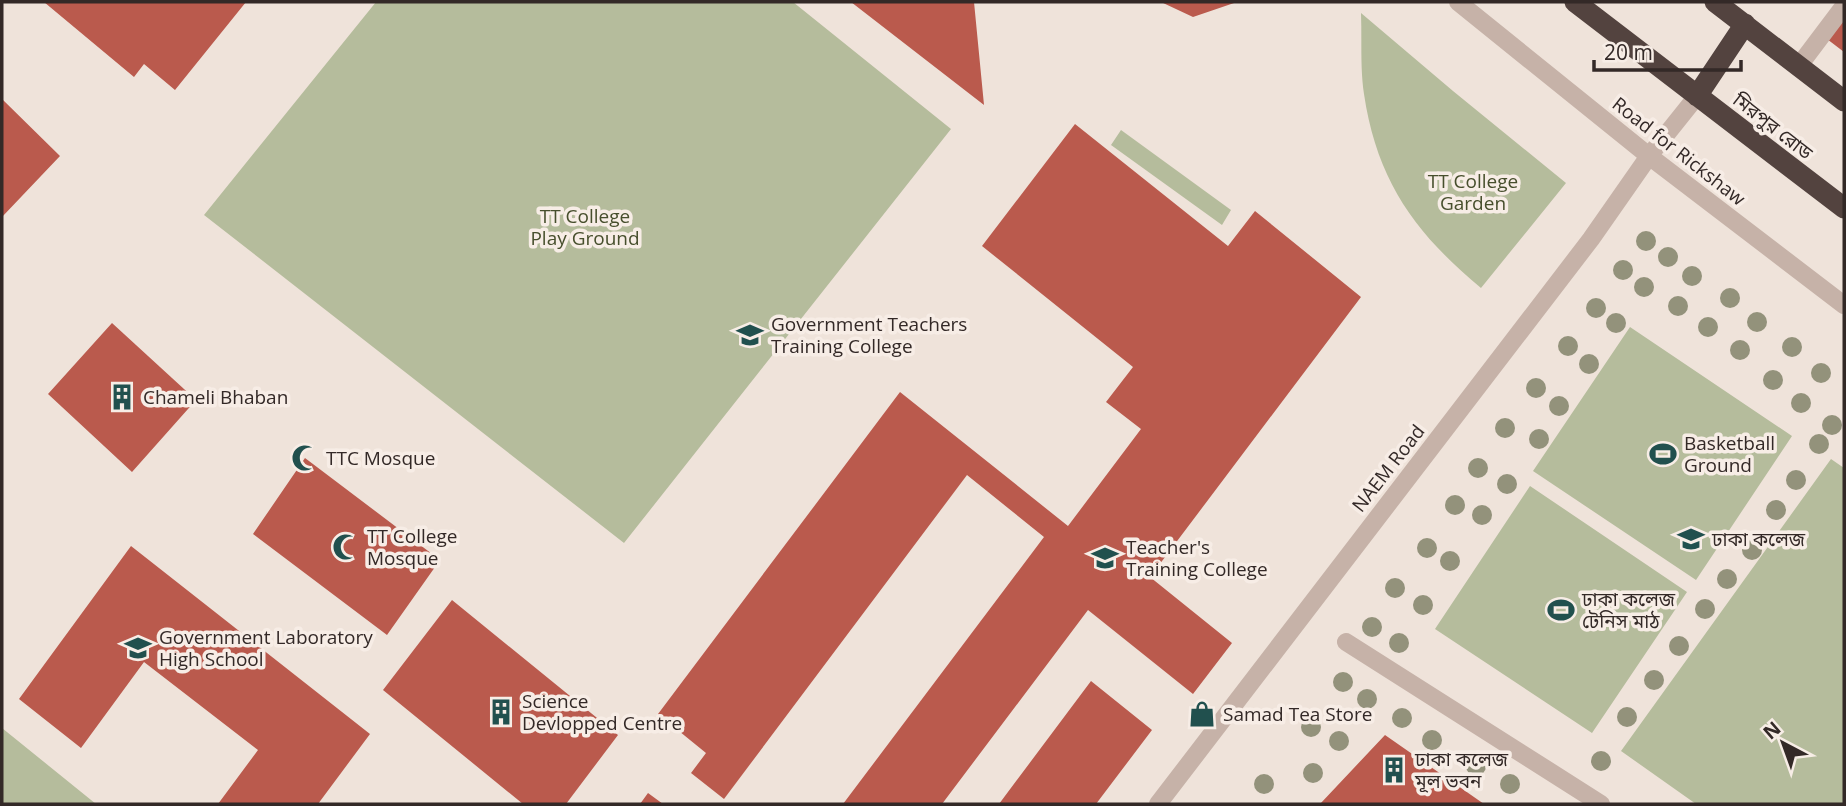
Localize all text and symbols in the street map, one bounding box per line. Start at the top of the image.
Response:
scale bar [1594,28,1741,72]
text: 20 m [1604,38,1653,66]
street label: মিরপুর রোড [1727,86,1819,166]
street label: Road for Rickshaw [1607,91,1751,211]
park label: TT College Garden [1428,168,1518,216]
park label: TT College Play Ground [530,203,640,251]
place label: Government Teachers Training College [771,311,967,359]
school or university icon: Government Teachers Training College [735,320,765,350]
building icon: Chameli Bhaban [107,382,137,412]
place label: Chameli Bhaban [143,384,288,410]
street label: NAEM Road [1346,419,1430,517]
place label: Basketball Ground [1684,430,1775,478]
sports icon: Basketball Ground [1648,439,1678,469]
mosque icon: TTC Mosque [290,443,320,473]
place label: TTC Mosque [326,445,435,471]
place label: TT College Mosque [367,523,458,571]
school or university icon: ঢাকা কলেজ [1676,524,1706,554]
place label: ঢাকা কলেজ [1711,526,1806,552]
mosque icon: TT College Mosque [331,532,361,562]
place label: Teacher's Training College [1126,534,1268,582]
school or university icon: Teacher's Training College [1090,543,1120,573]
place label: ঢাকা কলেজ টেনিস মাঠ [1581,586,1676,634]
sports icon: ঢাকা কলেজ টেনিস মাঠ [1546,595,1576,625]
place label: Government Laboratory High School [159,624,373,672]
school or university icon: Government Laboratory High School [123,633,153,663]
place label: Science Devlopped Centre [522,688,682,736]
building icon: Science Devlopped Centre [486,697,516,727]
shop icon: Samad Tea Store [1187,699,1217,729]
place label: Samad Tea Store [1223,701,1372,727]
north arrow [1748,708,1818,778]
text: N [1757,715,1786,745]
place label: ঢাকা কলেজ মূল ভবন [1414,746,1509,794]
building icon: ঢাকা কলেজ মূল ভবন [1379,755,1409,785]

